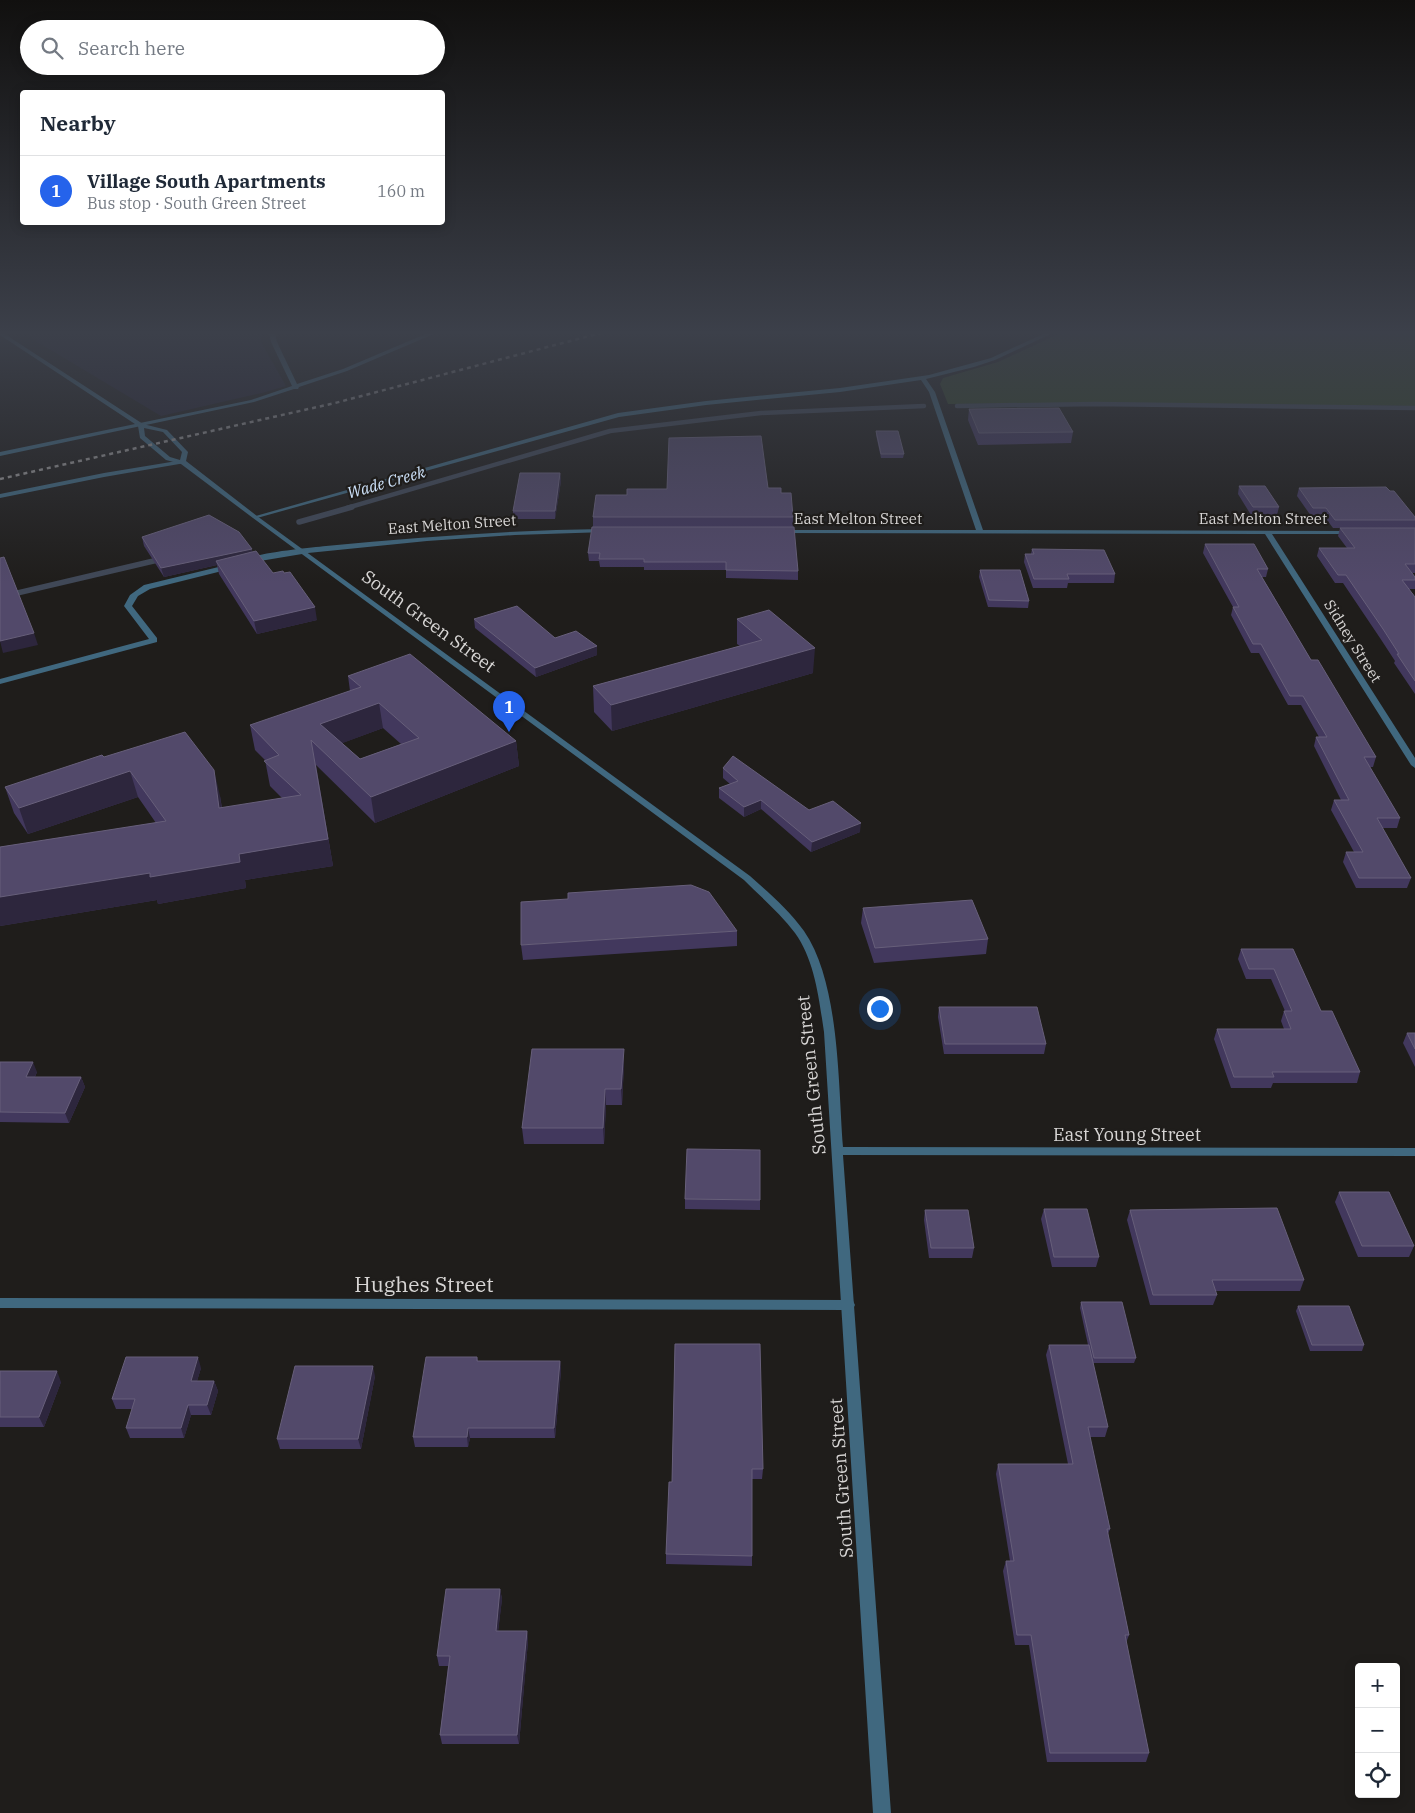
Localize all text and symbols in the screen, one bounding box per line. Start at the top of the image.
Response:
search box [20,20,445,75]
icon: search [38,34,66,62]
text: Search here [78,36,185,60]
text: Nearby [40,109,116,137]
text: Village South Apartments [87,169,326,193]
text: 1 [51,181,61,201]
text: 160 m [377,181,425,201]
text: Bus stop · South Green Street [87,193,306,213]
water label: Wade Creek [345,461,428,503]
street label: East Melton Street [794,509,922,528]
street label: East Melton Street [1199,509,1327,528]
street label: East Melton Street [387,510,517,538]
street label: South Green Street [357,565,501,677]
street label: Sidney Street [1320,596,1386,686]
pin: 1 [493,691,525,732]
street label: South Green Street [791,994,831,1156]
your location [867,996,893,1022]
street label: East Young Street [1053,1123,1201,1146]
street label: Hughes Street [354,1270,494,1298]
street label: South Green Street [824,1397,858,1559]
map controls [1355,1663,1400,1798]
button: + [1355,1663,1400,1708]
button: − [1355,1708,1400,1753]
button: locate [1355,1753,1400,1798]

